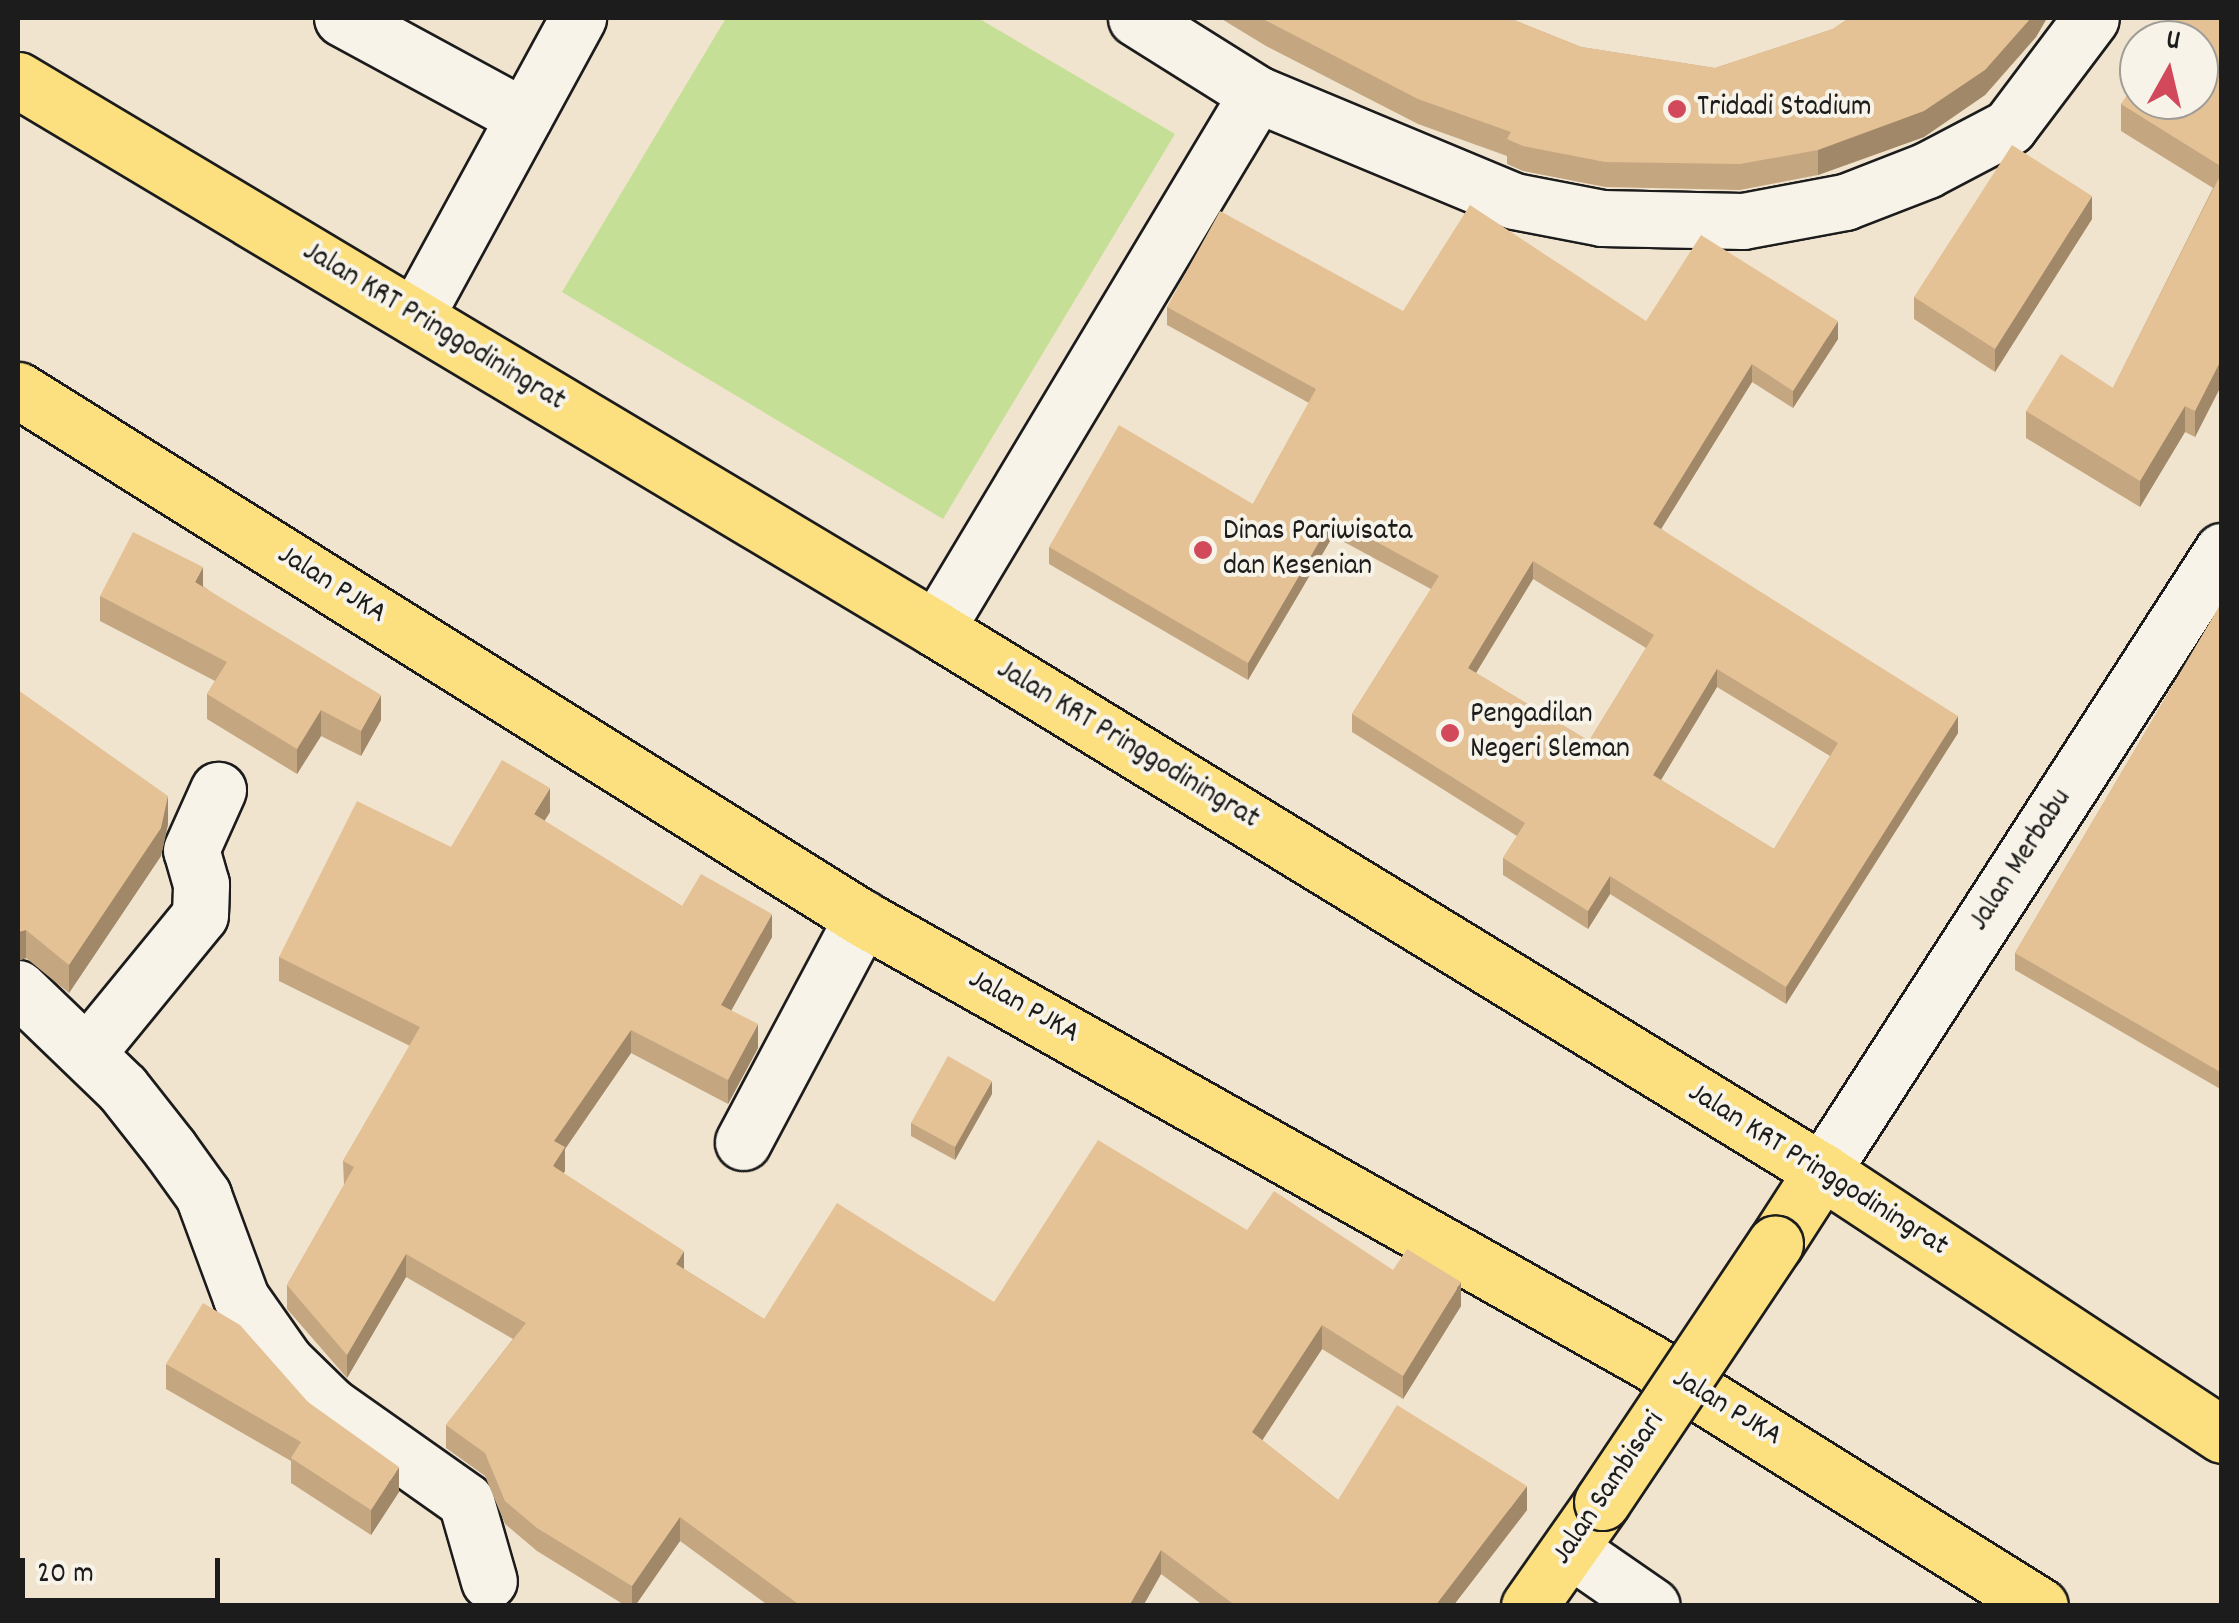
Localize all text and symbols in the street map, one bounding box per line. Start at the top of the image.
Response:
north arrow [2119,20,2219,120]
text: U [2163,22,2182,63]
place label: Tridadi Stadium [1697,91,1872,127]
marker: Tridadi Stadium [1666,98,1688,120]
street label: Jalan KRT Pringgodiningrat [295,235,571,421]
place label: Dinas Pariwisata dan Kesenian [1223,515,1412,586]
street label: Jalan PJKA [270,538,392,634]
marker: Dinas Pariwisata dan Kesenian [1192,539,1214,561]
street label: Jalan KRT Pringgodiningrat [989,653,1265,839]
place label: Pengadilan Negeri Sleman [1470,698,1630,768]
marker: Pengadilan Negeri Sleman [1439,722,1461,744]
street label: Jalan Merbabu [1963,783,2081,939]
street label: Jalan PJKA [961,963,1085,1053]
street label: Jalan KRT Pringgodiningrat [1680,1076,1954,1266]
street label: Jalan PJKA [1665,1362,1787,1456]
street label: Jalan Sambisari [1546,1406,1674,1572]
scale bar [25,1538,225,1600]
text: 20 m [37,1554,94,1597]

